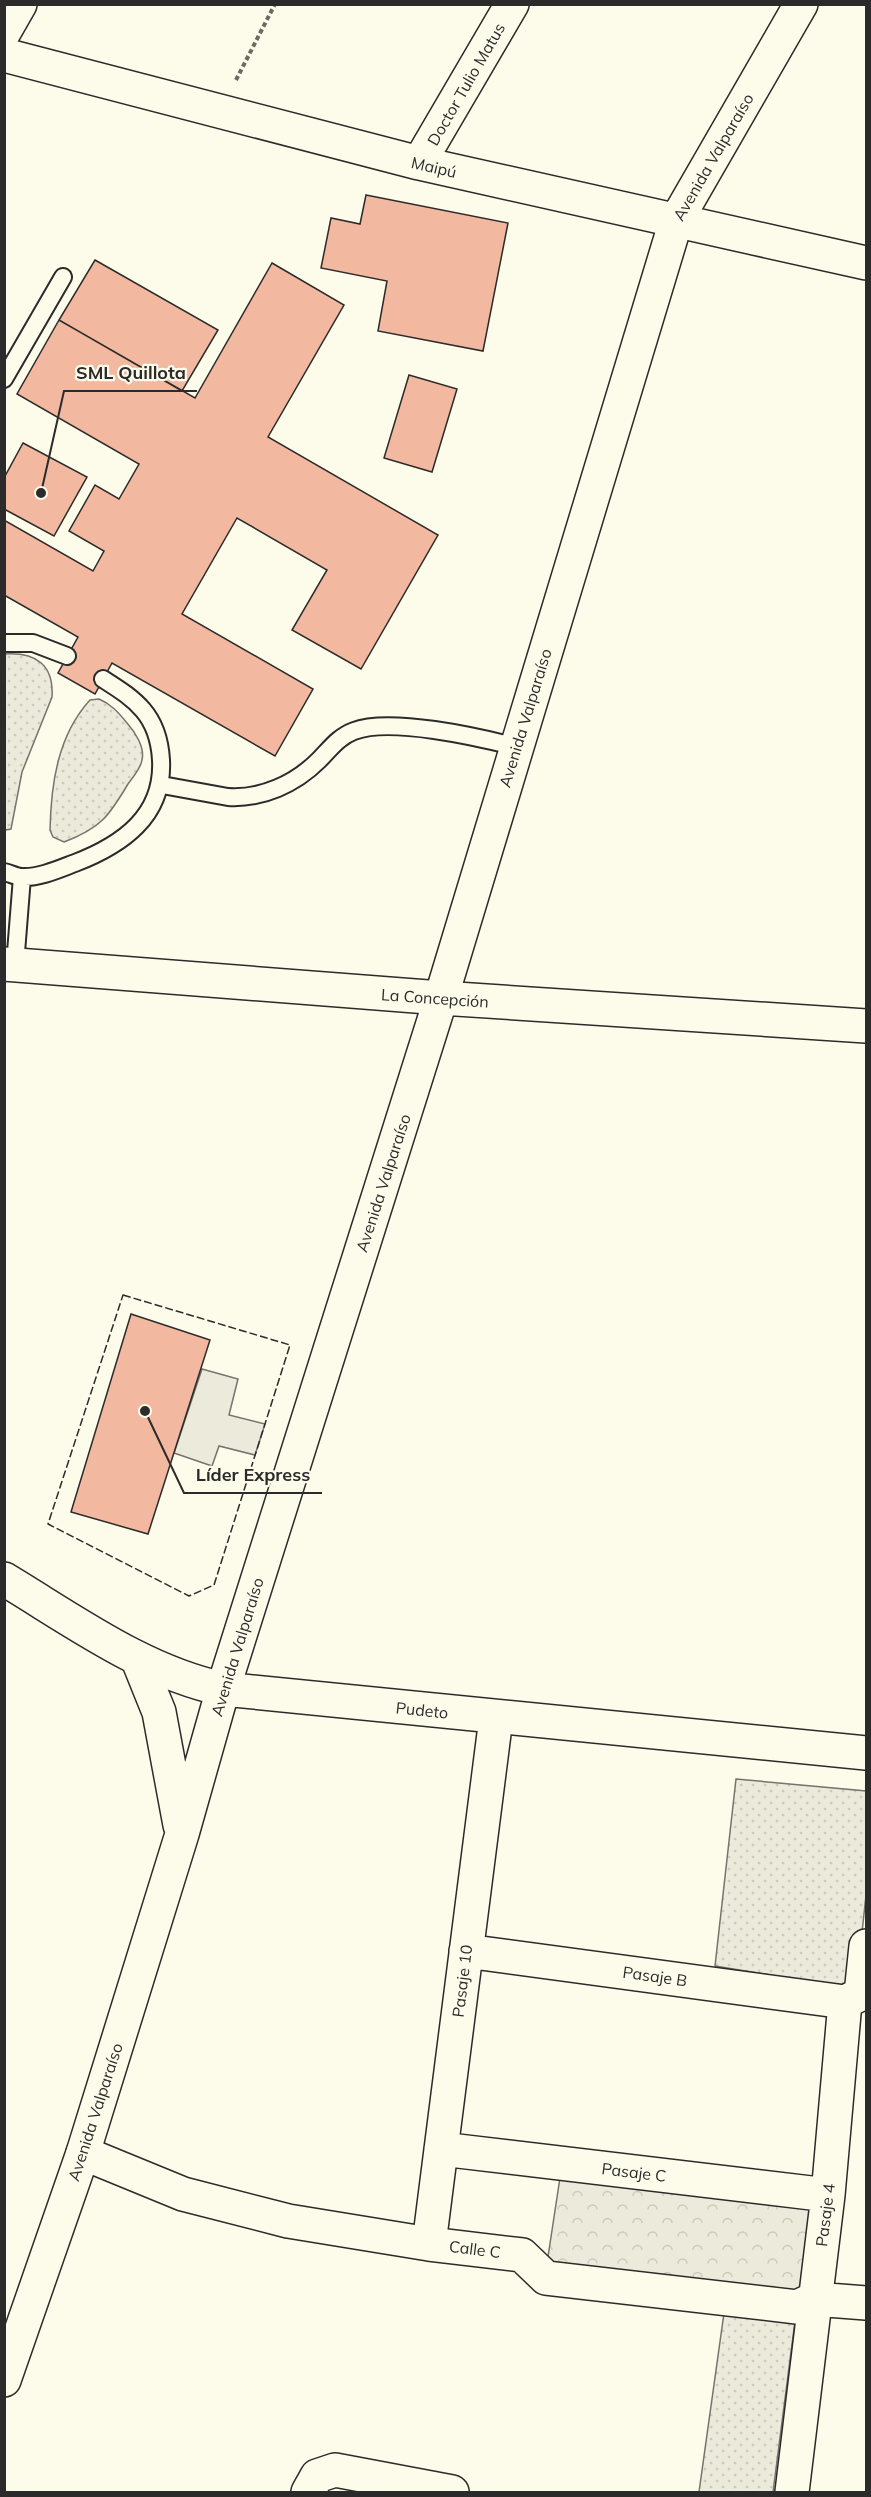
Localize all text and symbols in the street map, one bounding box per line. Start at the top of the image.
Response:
street label: Doctor Tulio Matus [423,19,509,149]
street label: Avenida Valparaíso [668,90,758,224]
street label: Maipú [409,152,459,182]
callout: SML Quillota [64,355,197,391]
text: SML Quillota [76,361,186,384]
street label: Avenida Valparaíso [494,646,556,790]
street label: La Concepción [381,984,489,1012]
street label: Avenida Valparaíso [351,1111,415,1255]
callout: Líder Express [184,1457,322,1493]
text: Líder Express [196,1463,310,1486]
street label: Avenida Valparaíso [206,1575,268,1719]
street label: Pudeto [395,1697,449,1723]
street label: Pasaje 10 [448,1944,476,2018]
street label: Pasaje B [622,1962,688,1990]
street label: Avenida Valparaíso [63,2040,127,2184]
street label: Pasaje C [601,2158,667,2186]
street label: Pasaje 4 [811,2182,839,2248]
street label: Calle C [448,2236,502,2262]

